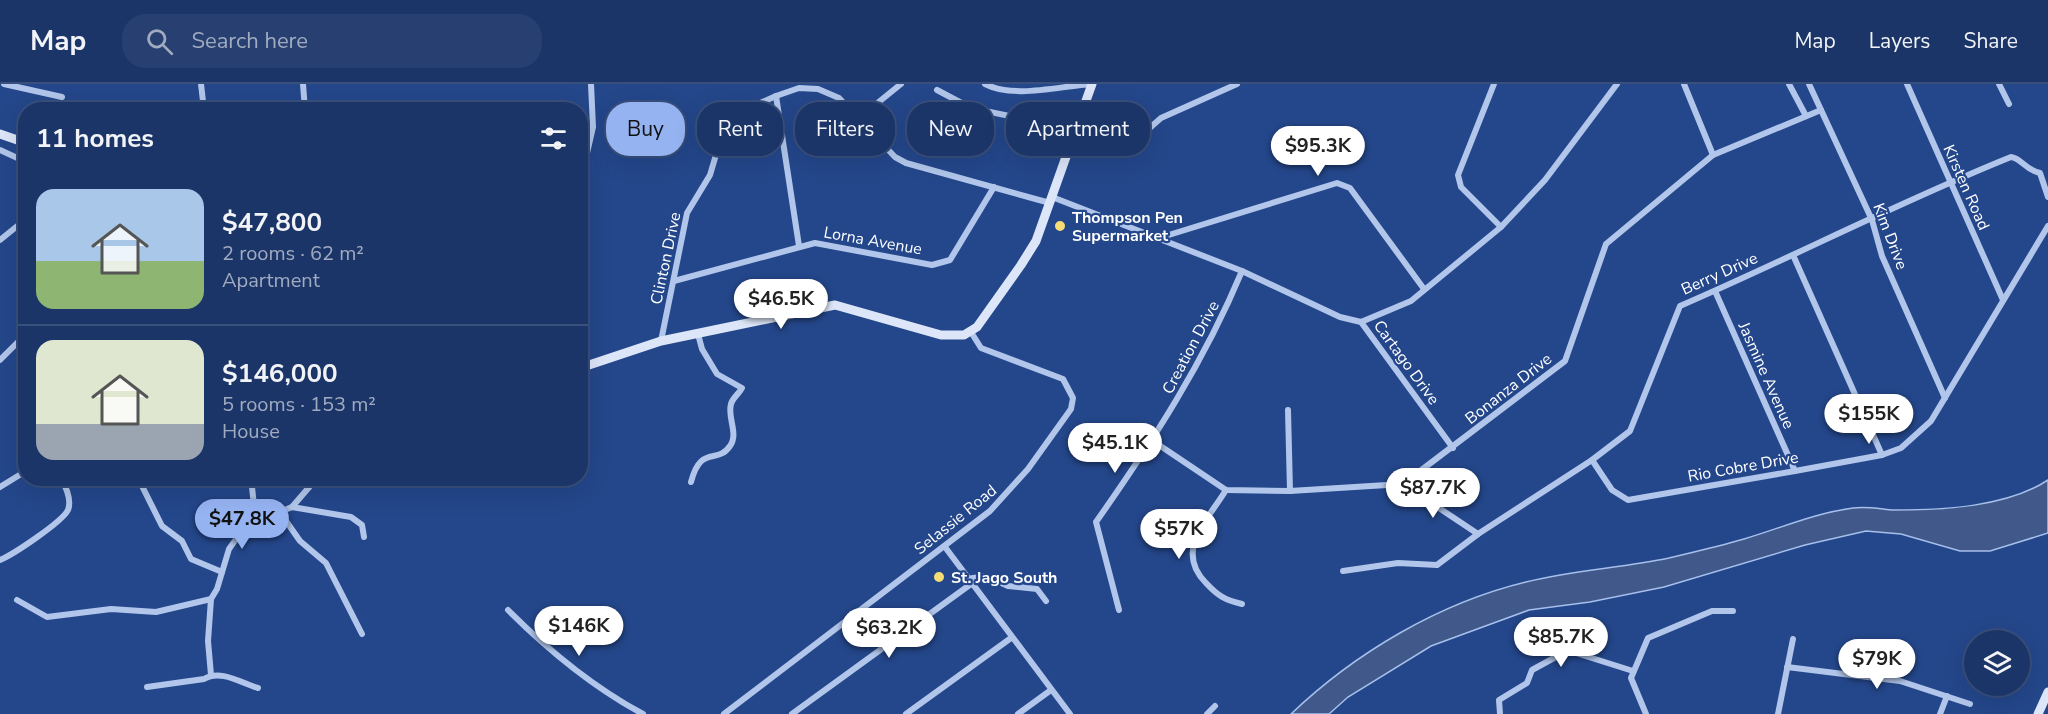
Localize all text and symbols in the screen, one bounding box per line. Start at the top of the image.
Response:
search box [122,14,542,68]
text: Map [30,22,86,60]
icon: search [143,25,176,58]
text: Search here [191,26,308,56]
text: Map [1794,27,1836,55]
text: Layers [1869,27,1930,55]
text: Share [1963,27,2018,55]
chip: Buy [606,102,685,156]
chip: Rent [697,102,783,156]
chip: Filters [795,102,895,156]
chip: New [907,102,994,156]
chip: Apartment [1006,102,1150,156]
text: 11 homes [36,121,154,156]
icon: filters [537,122,570,155]
pin: $95.3K [1269,126,1367,177]
text: $95.3K [1285,132,1351,159]
street label: Kirsten Road [1937,141,1995,234]
street label: Kim Drive [1867,200,1913,273]
text: $47,800 [222,205,322,240]
place label: Thompson Pen Supermarket [1072,207,1183,247]
street label: Clinton Drive [645,210,686,306]
icon: home [84,213,156,285]
marker: Thompson Pen Supermarket [1053,219,1067,233]
street label: Lorna Avenue [822,222,924,260]
text: 2 rooms · 62 m² [222,240,364,267]
street label: Berry Drive [1678,247,1761,301]
text: Apartment [222,267,320,294]
pin: $46.5K [732,279,830,330]
text: $46.5K [748,285,814,312]
street label: Creation Drive [1157,297,1225,398]
street label: Cartago Drive [1368,316,1444,409]
street label: Jasmine Avenue [1732,318,1800,432]
street label: Bonanza Drive [1461,348,1556,430]
text: $146,000 [222,356,338,391]
icon: home [84,364,156,436]
text: 5 rooms · 153 m² [222,391,376,418]
pin: $155K [1827,394,1911,445]
text: $155K [1838,400,1900,427]
text: House [222,418,280,445]
pin: $45.1K [1066,423,1164,474]
text: $45.1K [1082,429,1148,456]
street label: Rio Cobre Drive [1686,446,1800,488]
pin: $87.7K [1384,468,1482,519]
text: $87.7K [1400,474,1466,501]
street label: Selassie Road [910,480,1002,560]
pin: $47.8K [193,499,291,550]
text: $47.8K [209,505,275,532]
pin: $57K [1143,509,1215,560]
text: $57K [1154,515,1204,542]
place label: St. Jago South [951,567,1057,589]
marker: St. Jago South [932,570,946,584]
pin: $146K [537,606,621,657]
pin: $63.2K [840,608,938,659]
text: $146K [548,612,610,639]
text: $63.2K [856,614,922,641]
pin: $85.7K [1512,617,1610,668]
text: $85.7K [1528,623,1594,650]
map controls [1964,630,2030,696]
button: layers [1964,630,2030,696]
pin: $79K [1841,639,1913,690]
text: $79K [1852,645,1902,672]

